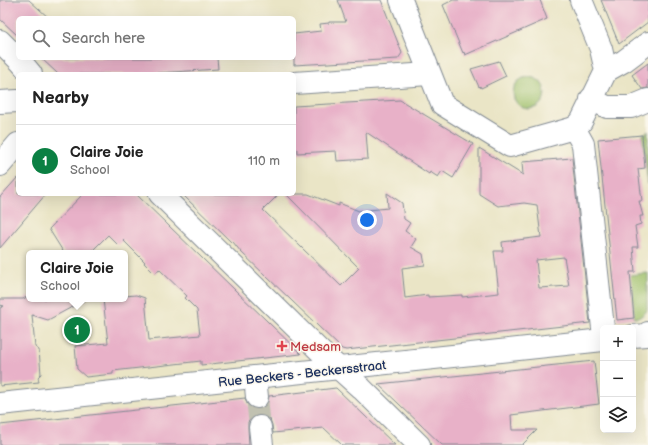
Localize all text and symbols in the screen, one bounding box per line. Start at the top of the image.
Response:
search box [16,16,296,60]
icon: search [30,27,52,49]
text: Search here [62,29,145,48]
text: Nearby [32,88,89,108]
text: Claire Joie [70,143,143,162]
text: 1 [42,153,48,169]
text: 110 m [248,153,280,169]
text: School [70,162,110,178]
your location [357,210,377,230]
popup [26,250,128,302]
text: Claire Joie [40,259,114,278]
text: School [40,278,80,294]
pin: 1 [64,315,90,345]
map controls [600,325,636,433]
button: + [600,325,636,361]
place label: Medsam [290,339,341,355]
marker: Medsam [277,341,287,351]
street label: Rue Beckers - Beckersstraat [217,357,387,391]
button: − [600,361,636,397]
button: layers [600,397,636,433]

